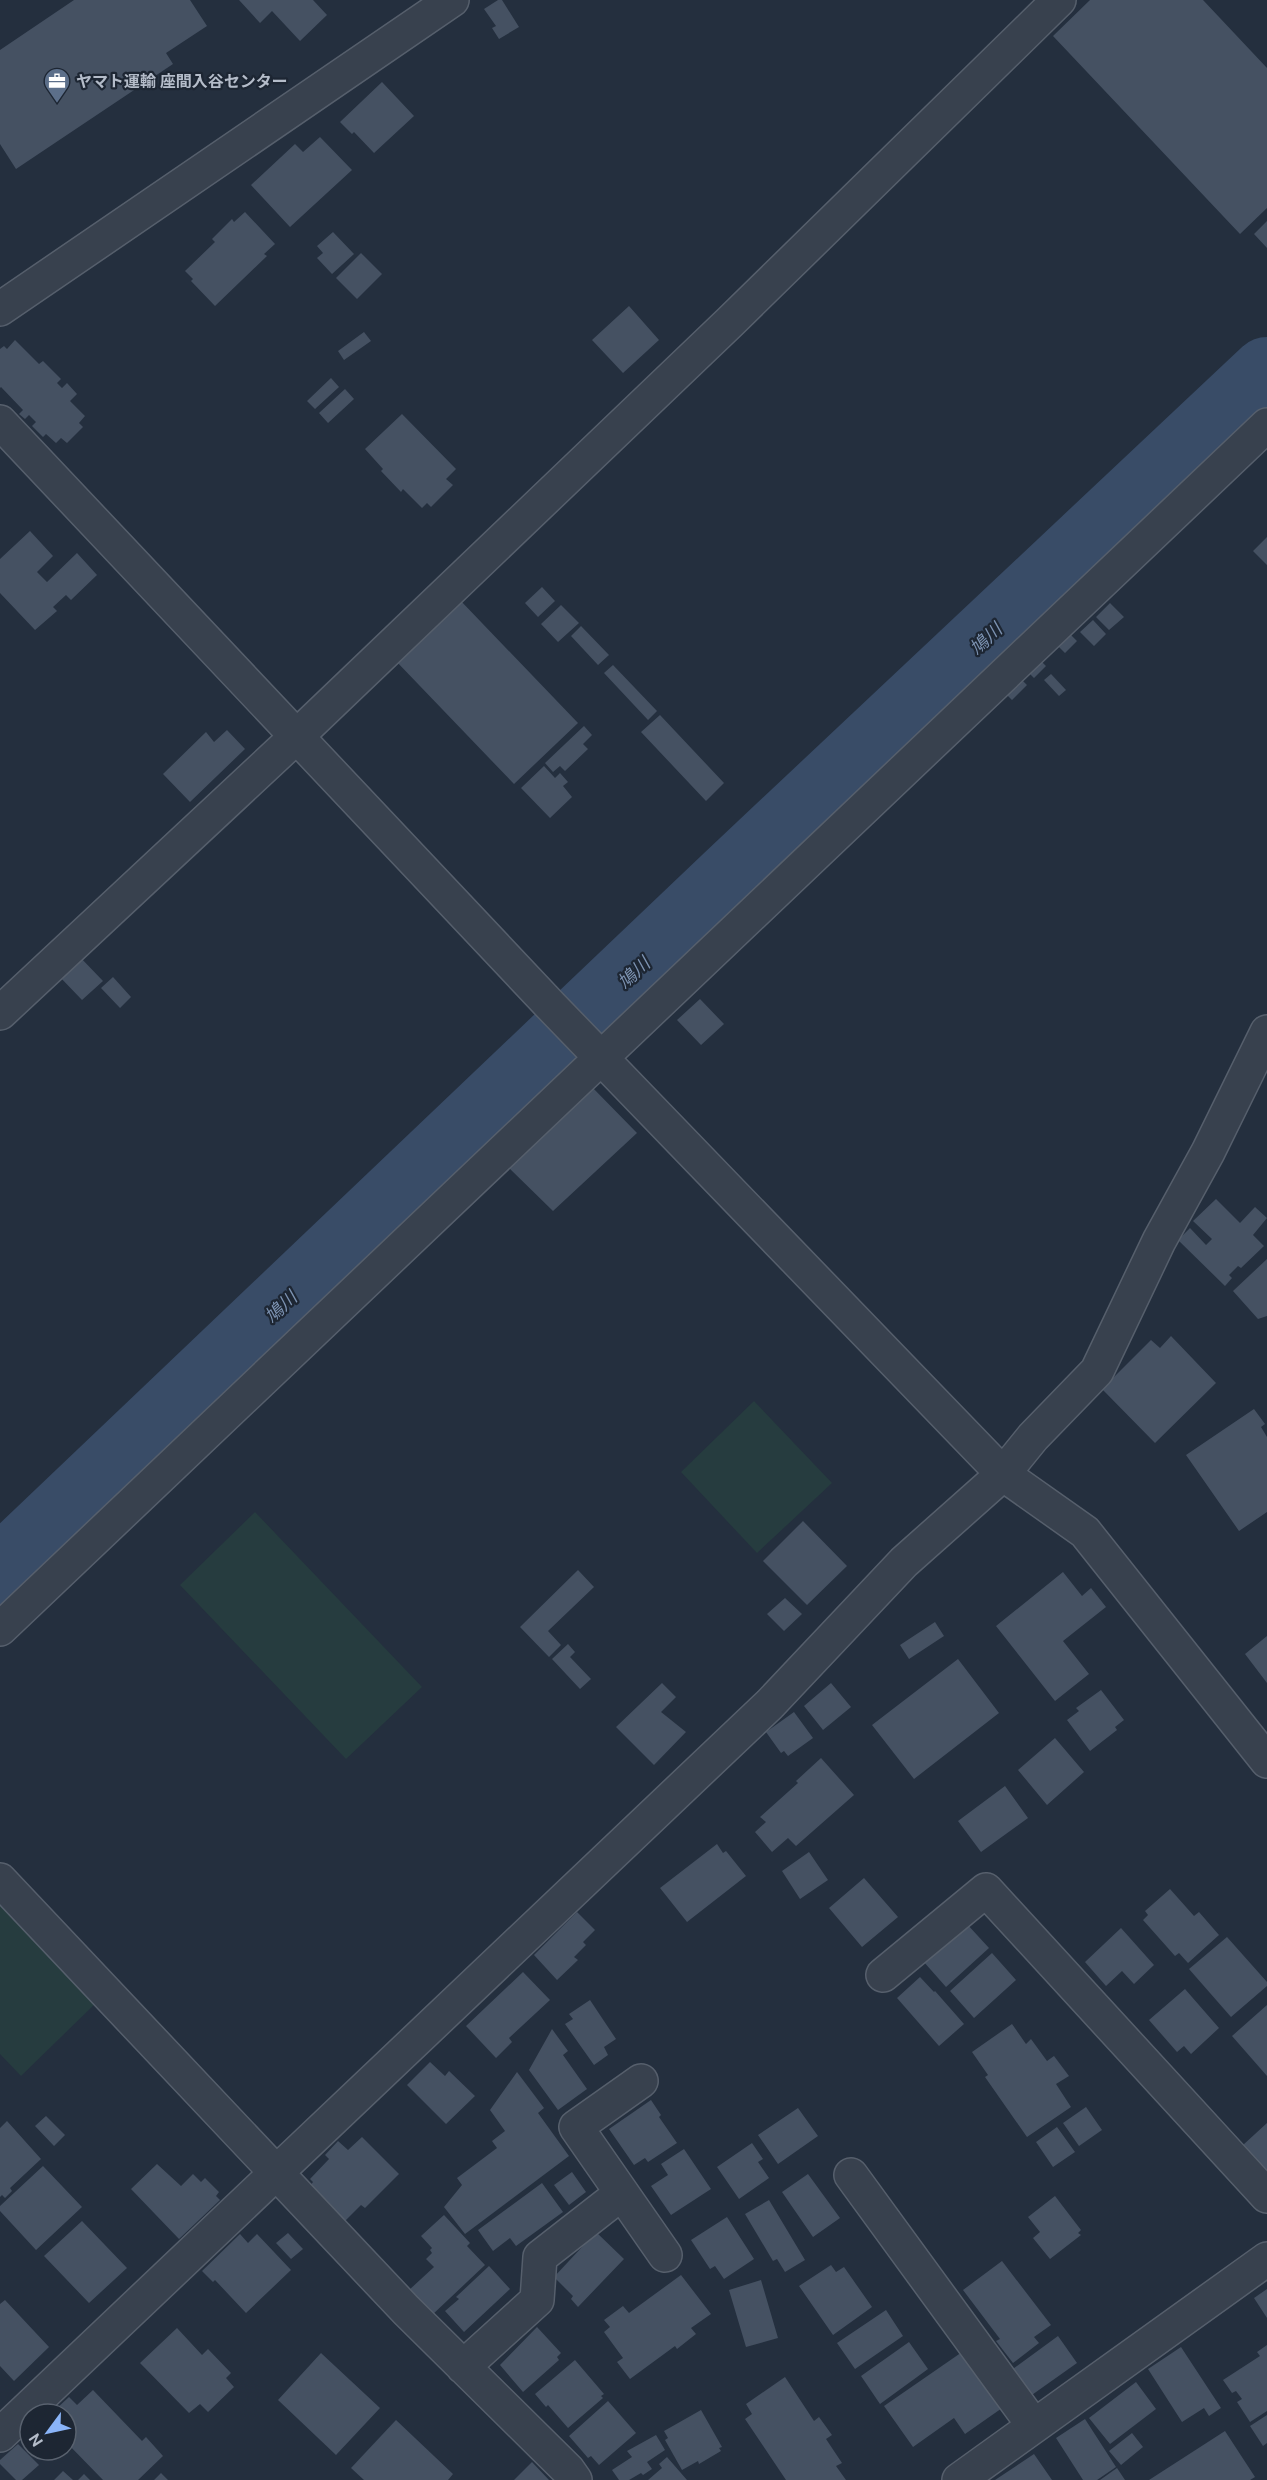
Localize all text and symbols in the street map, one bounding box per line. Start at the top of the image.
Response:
office icon: ヤマト運輸 座間入谷センター [42,66,72,104]
place label: ヤマト運輸 座間入谷センター [76,72,288,90]
water label: 鳩川 [965,617,1007,658]
water label: 鳩川 [613,951,655,992]
water label: 鳩川 [260,1285,302,1326]
north arrow [18,2402,78,2462]
text: N [25,2430,46,2450]

